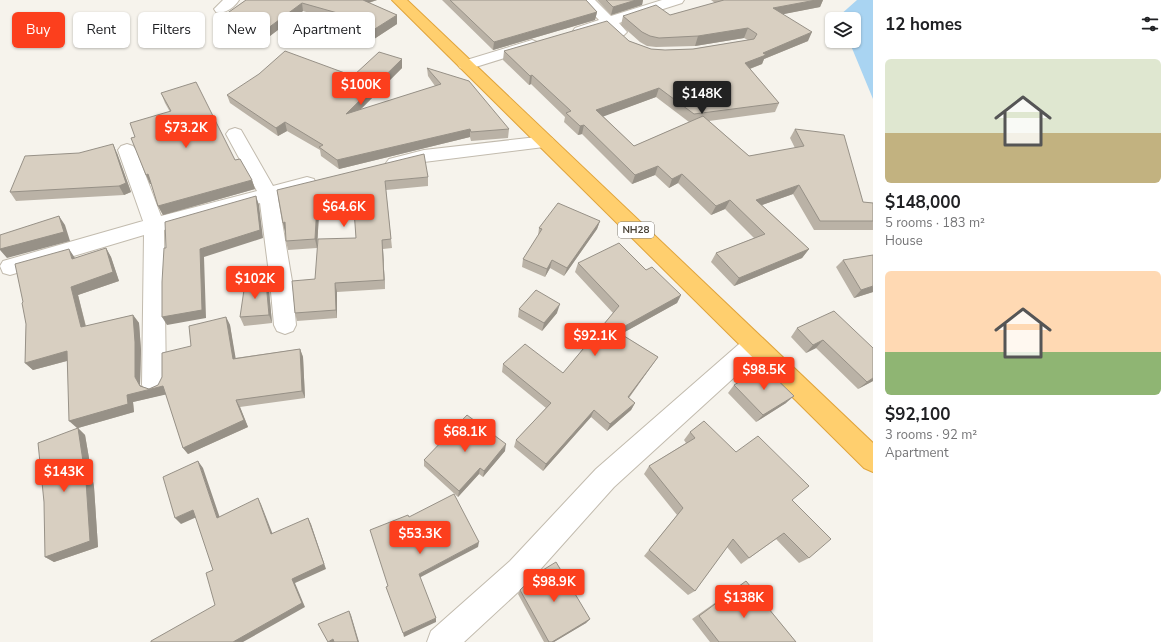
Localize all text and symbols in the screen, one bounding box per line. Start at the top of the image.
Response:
chip: Buy [12,12,65,48]
chip: Rent [73,12,130,48]
chip: Filters [138,12,205,48]
chip: New [213,12,270,48]
chip: Apartment [278,12,375,48]
map controls [825,12,861,48]
button: layers [825,12,861,48]
text: 12 homes [885,13,962,36]
icon: filters [1139,13,1161,35]
pin: $100K [333,72,389,106]
text: $100K [341,76,381,94]
pin: $148K [674,81,730,115]
text: $148K [682,85,722,103]
icon: home [987,85,1059,157]
pin: $73.2K [153,115,219,149]
text: $73.2K [164,119,208,137]
text: $148,000 [885,191,961,214]
pin: $64.6K [311,194,377,228]
text: $64.6K [322,198,366,216]
text: 5 rooms · 183 m² [885,214,985,232]
road number: NH28 [618,222,654,238]
text: House [885,232,923,250]
pin: $102K [227,266,283,300]
text: $102K [235,270,275,288]
icon: home [987,297,1059,369]
pin: $92.1K [562,323,628,357]
text: $92.1K [573,327,617,345]
pin: $98.5K [731,357,797,391]
text: $98.5K [742,361,786,379]
text: $92,100 [885,403,950,426]
pin: $68.1K [432,419,498,453]
text: $68.1K [443,423,487,441]
text: 3 rooms · 92 m² [885,426,977,444]
text: Apartment [885,444,948,462]
pin: $143K [36,459,92,493]
text: $143K [44,463,84,481]
pin: $53.3K [387,521,453,555]
text: $53.3K [398,525,442,543]
pin: $98.9K [521,569,587,603]
text: $98.9K [532,573,576,591]
pin: $138K [716,585,772,619]
text: $138K [724,589,764,607]

